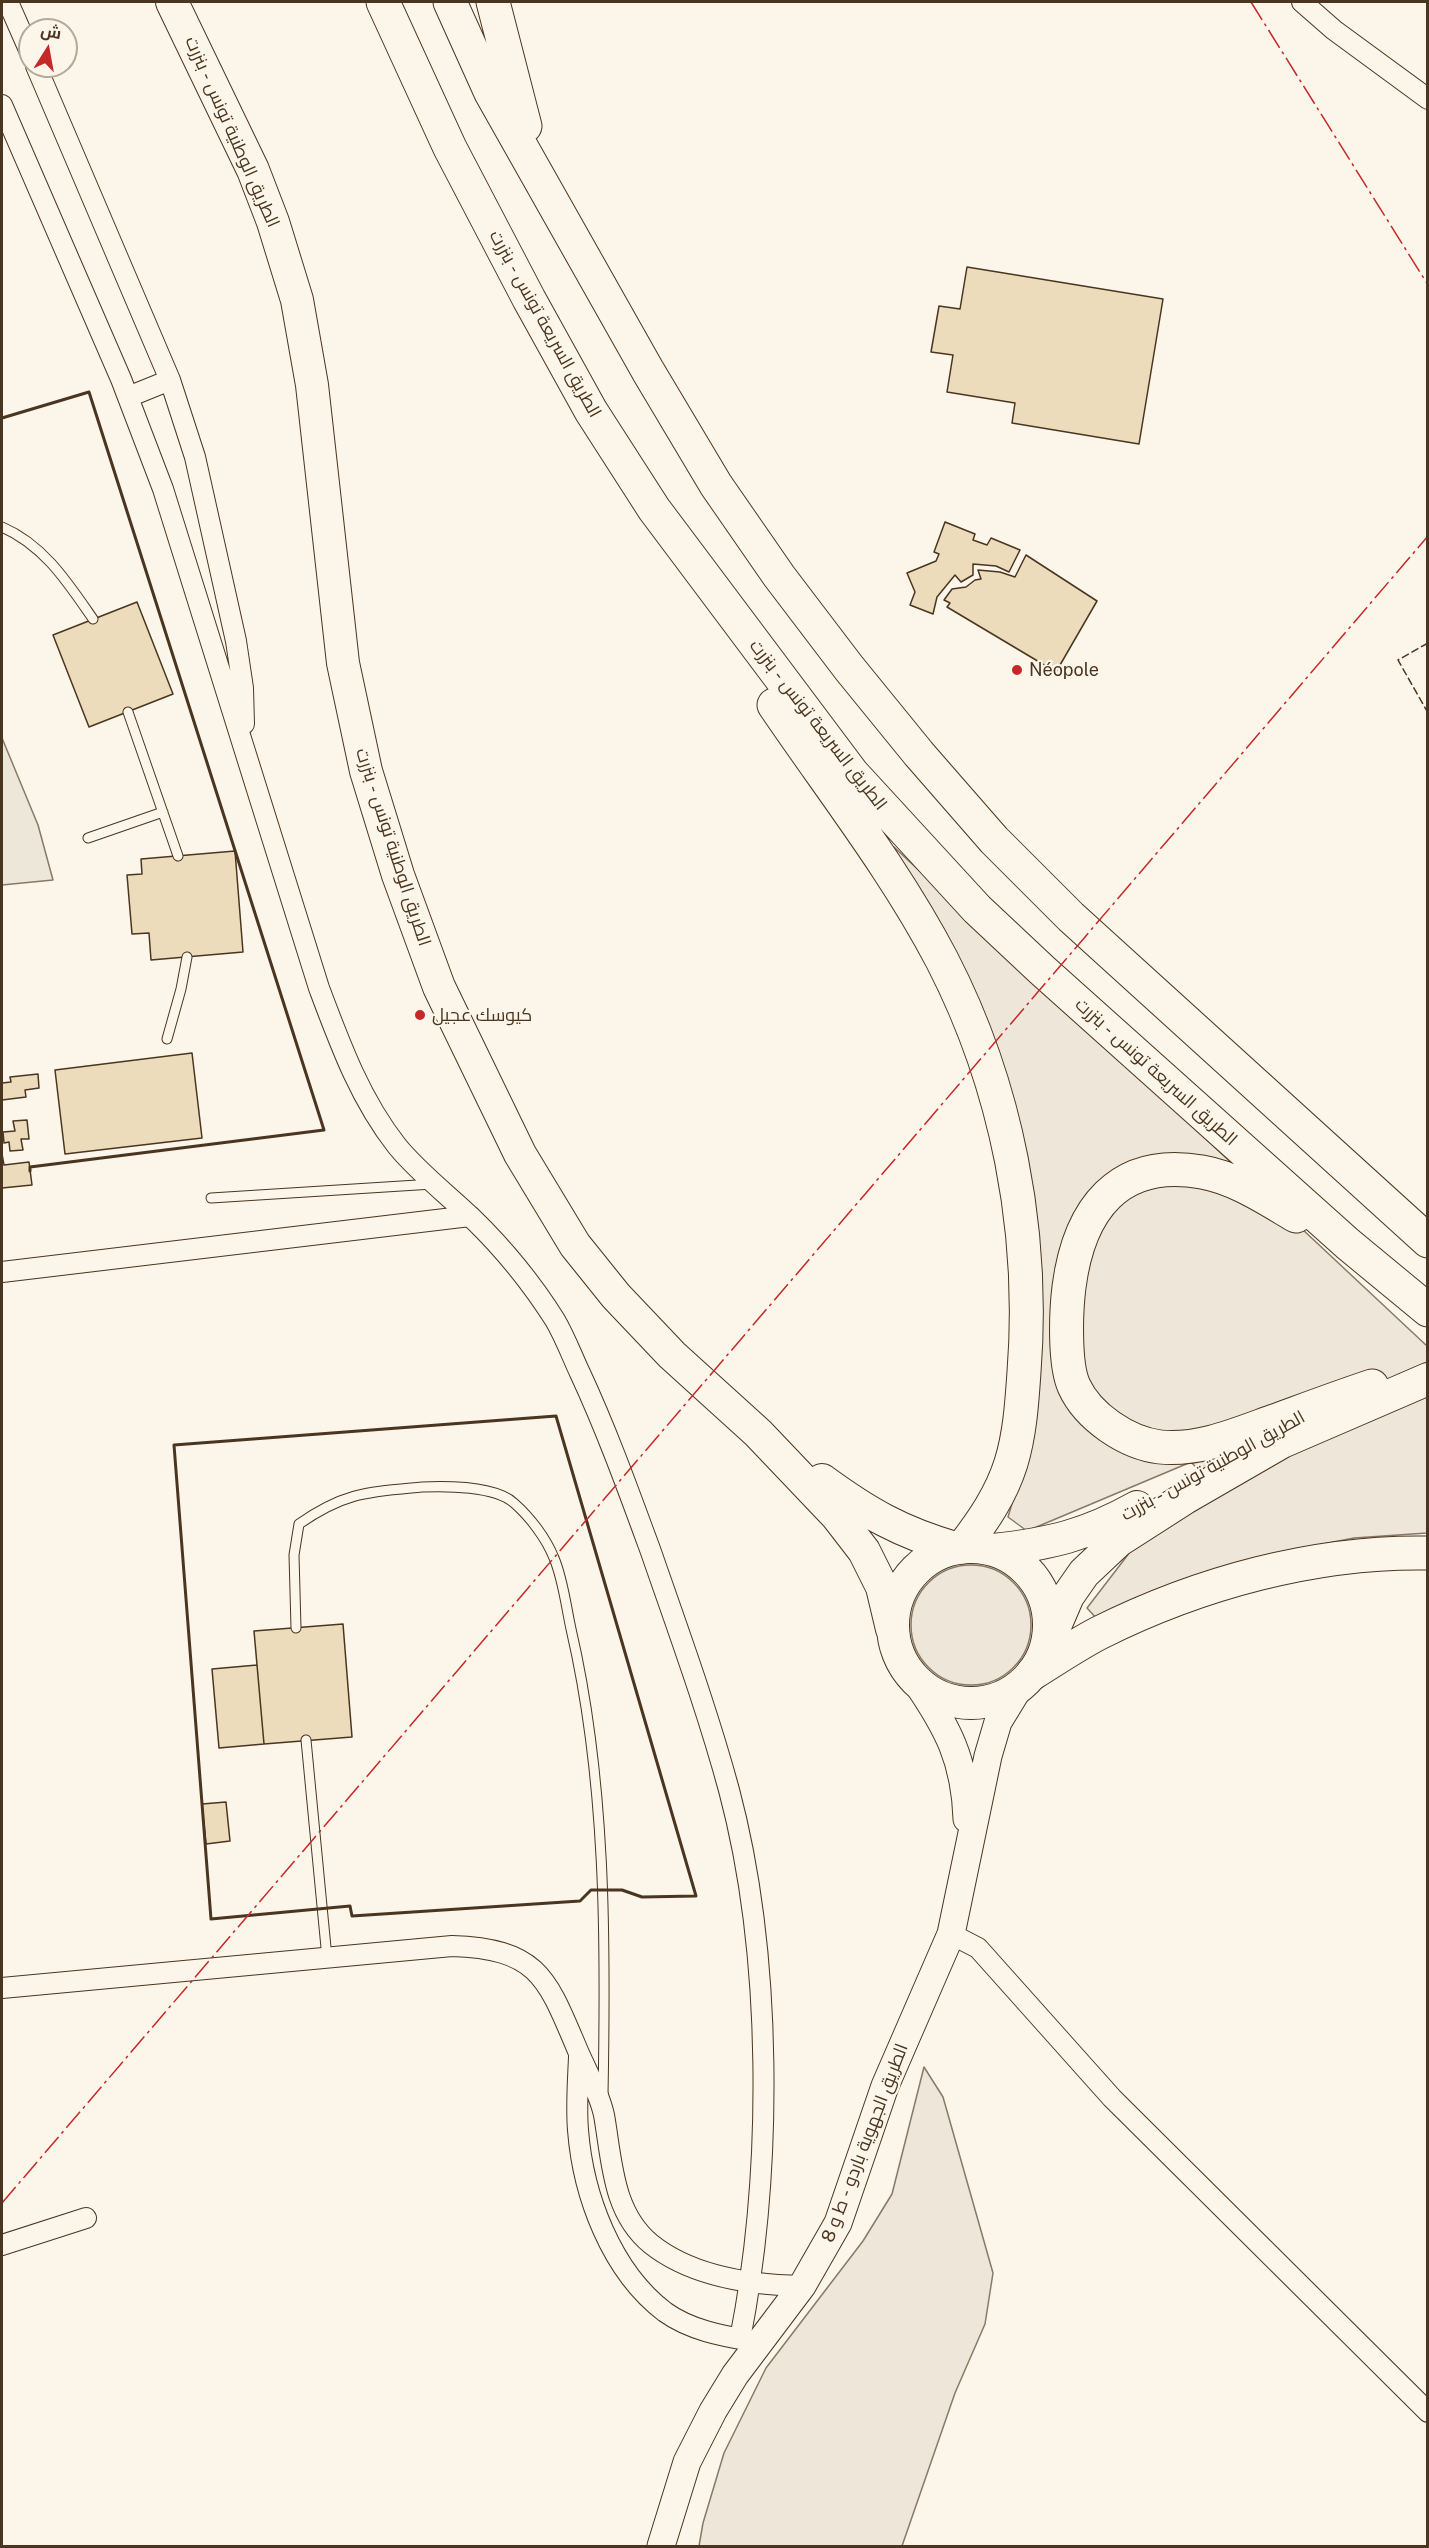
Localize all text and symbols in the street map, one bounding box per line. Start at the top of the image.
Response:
north arrow [18,18,78,78]
text: ش [39,21,63,43]
street label: الطريق الوطنية تونس - بنزرت [180,33,284,231]
street label: الطريق السريعة تونس - بنزرت [484,227,606,421]
street label: الطريق السريعة تونس - بنزرت [745,635,891,815]
place label: Néopole [1029,659,1099,681]
marker: Néopole [1010,663,1024,677]
street label: الطريق الوطنية تونس - بنزرت [351,745,435,949]
street label: الطريق السريعة تونس - بنزرت [1070,993,1242,1151]
place label: كيوسك عجيل [432,1004,532,1026]
marker: كيوسك عجيل [413,1008,427,1022]
street label: الطريق الوطنية تونس - بنزرت [1117,1406,1309,1526]
street label: الطريق الجهوية باردو - ط و 8 [817,2041,913,2245]

